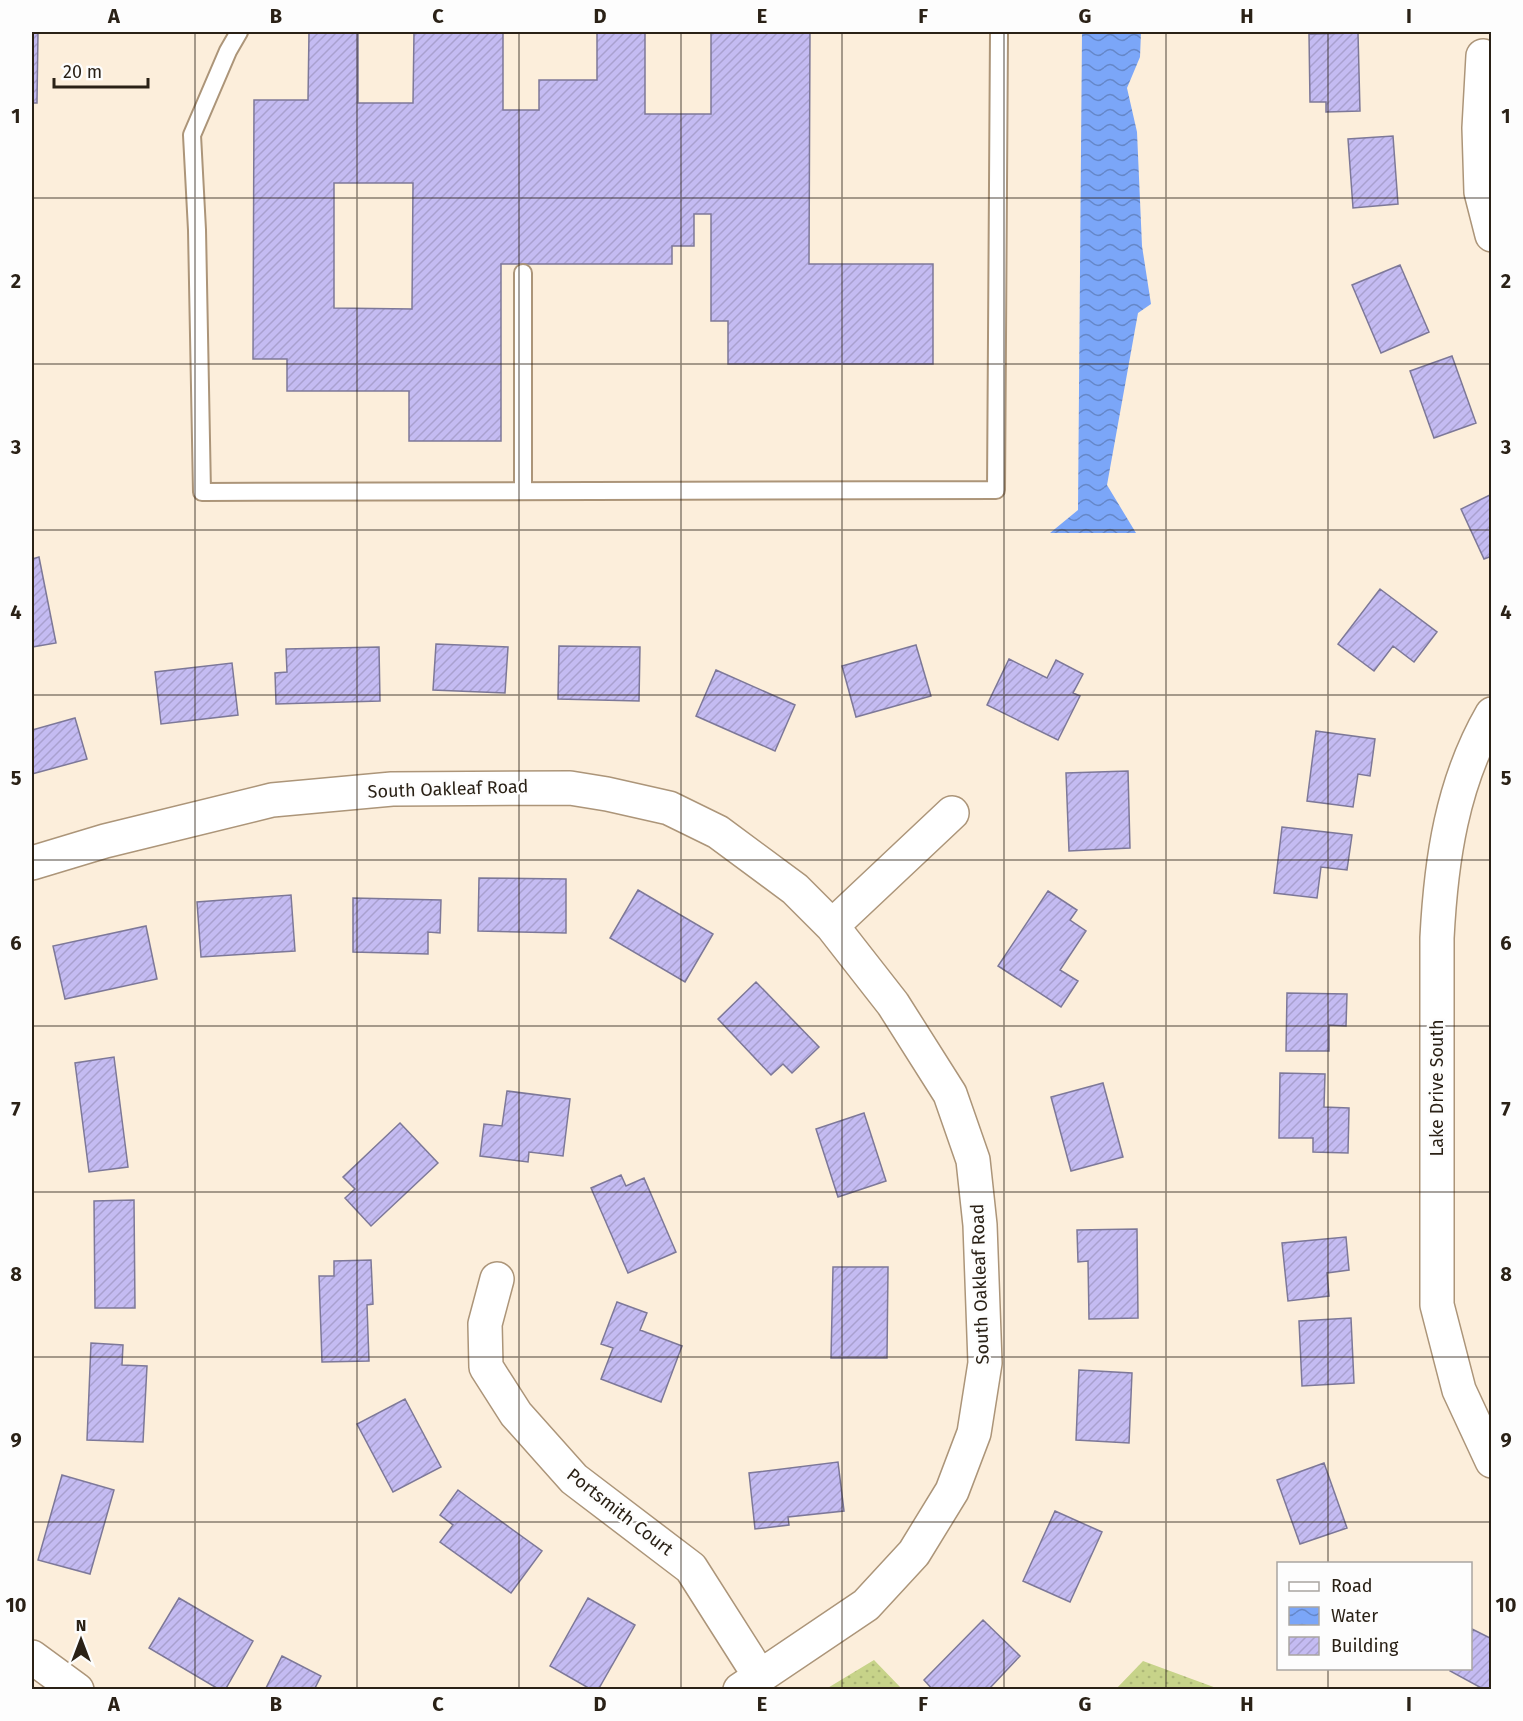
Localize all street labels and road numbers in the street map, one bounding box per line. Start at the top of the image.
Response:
street label: South Oakleaf Road [367,775,529,803]
street label: Lake Drive South [1426,1019,1448,1157]
street label: South Oakleaf Road [966,1203,994,1365]
street label: Portsmith Court [562,1464,678,1561]

